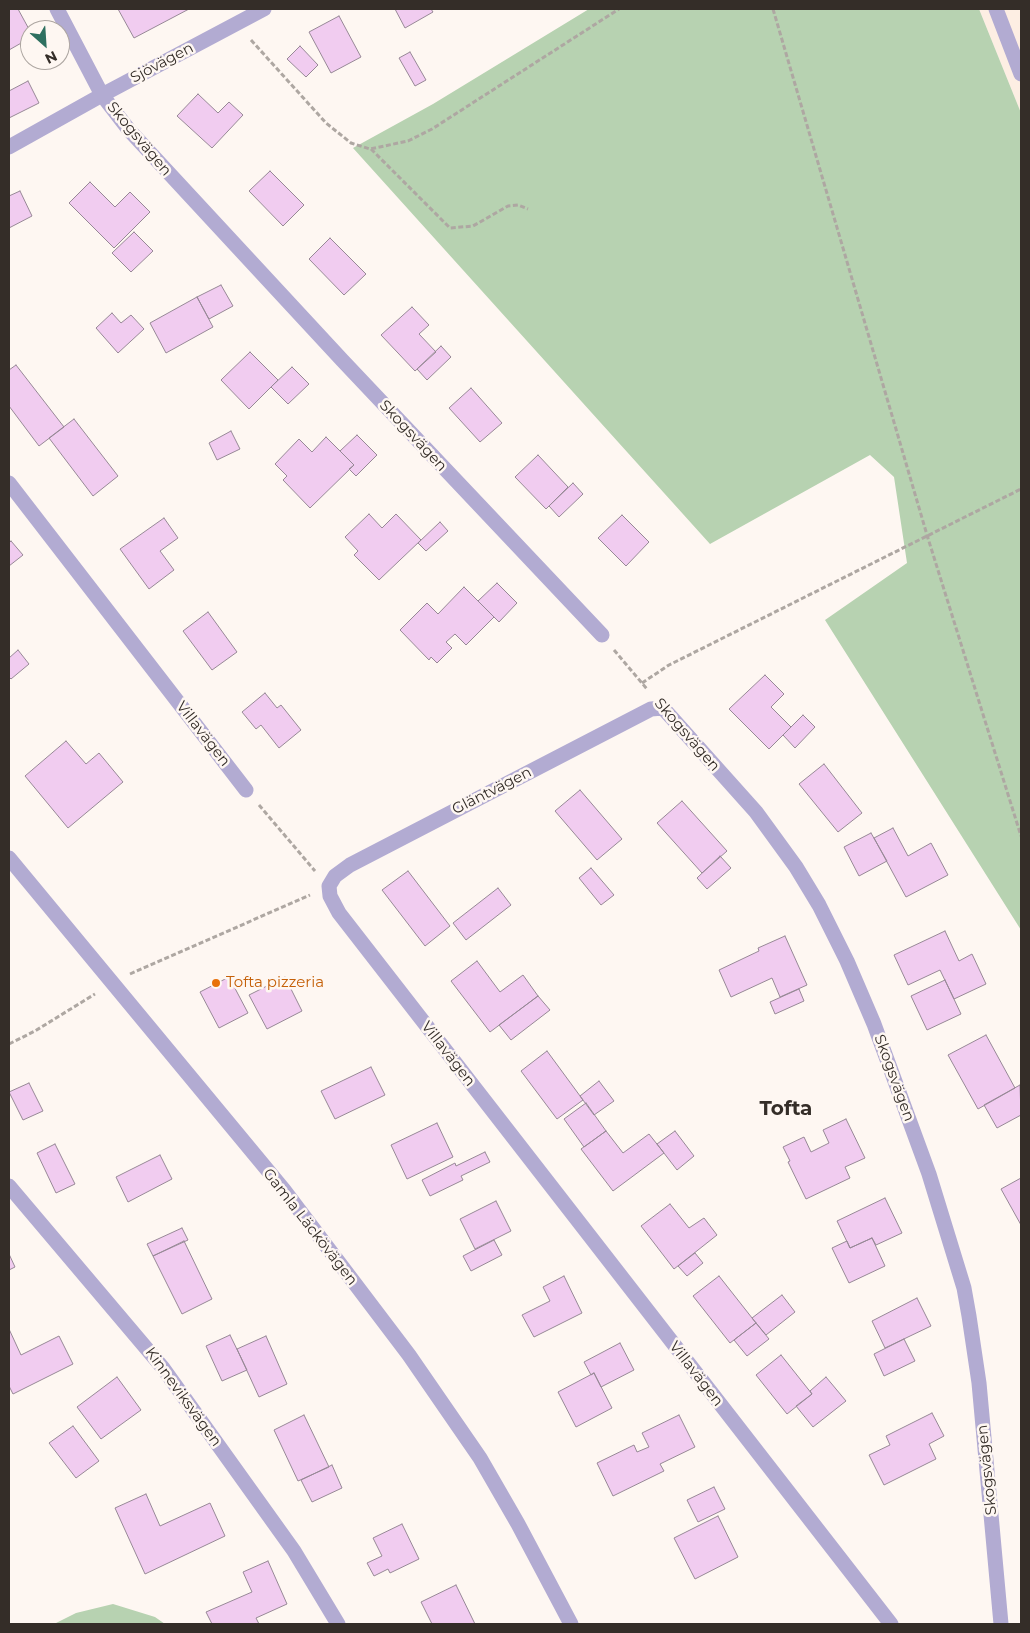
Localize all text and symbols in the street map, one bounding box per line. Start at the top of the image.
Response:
north arrow [20,20,70,70]
street label: Sjövägen [127,39,197,87]
text: N [42,47,60,68]
street label: Skogsvägen [103,98,175,180]
street label: Skogsvägen [375,397,451,475]
street label: Skogsvägen [650,695,724,775]
street label: Villavägen [172,698,234,770]
street label: Gläntvägen [449,763,535,819]
place label: Tofta pizzeria [226,974,324,992]
marker: Tofta pizzeria [210,977,222,989]
street label: Villavägen [417,1018,479,1090]
street label: Skogsvägen [870,1032,918,1124]
district label: Tofta [760,1097,812,1121]
street label: Gamla Läckövägen [259,1165,361,1289]
street label: Villavägen [665,1338,727,1410]
street label: Kinneviksvägen [141,1344,225,1450]
street label: Skogsvägen [973,1424,1001,1516]

